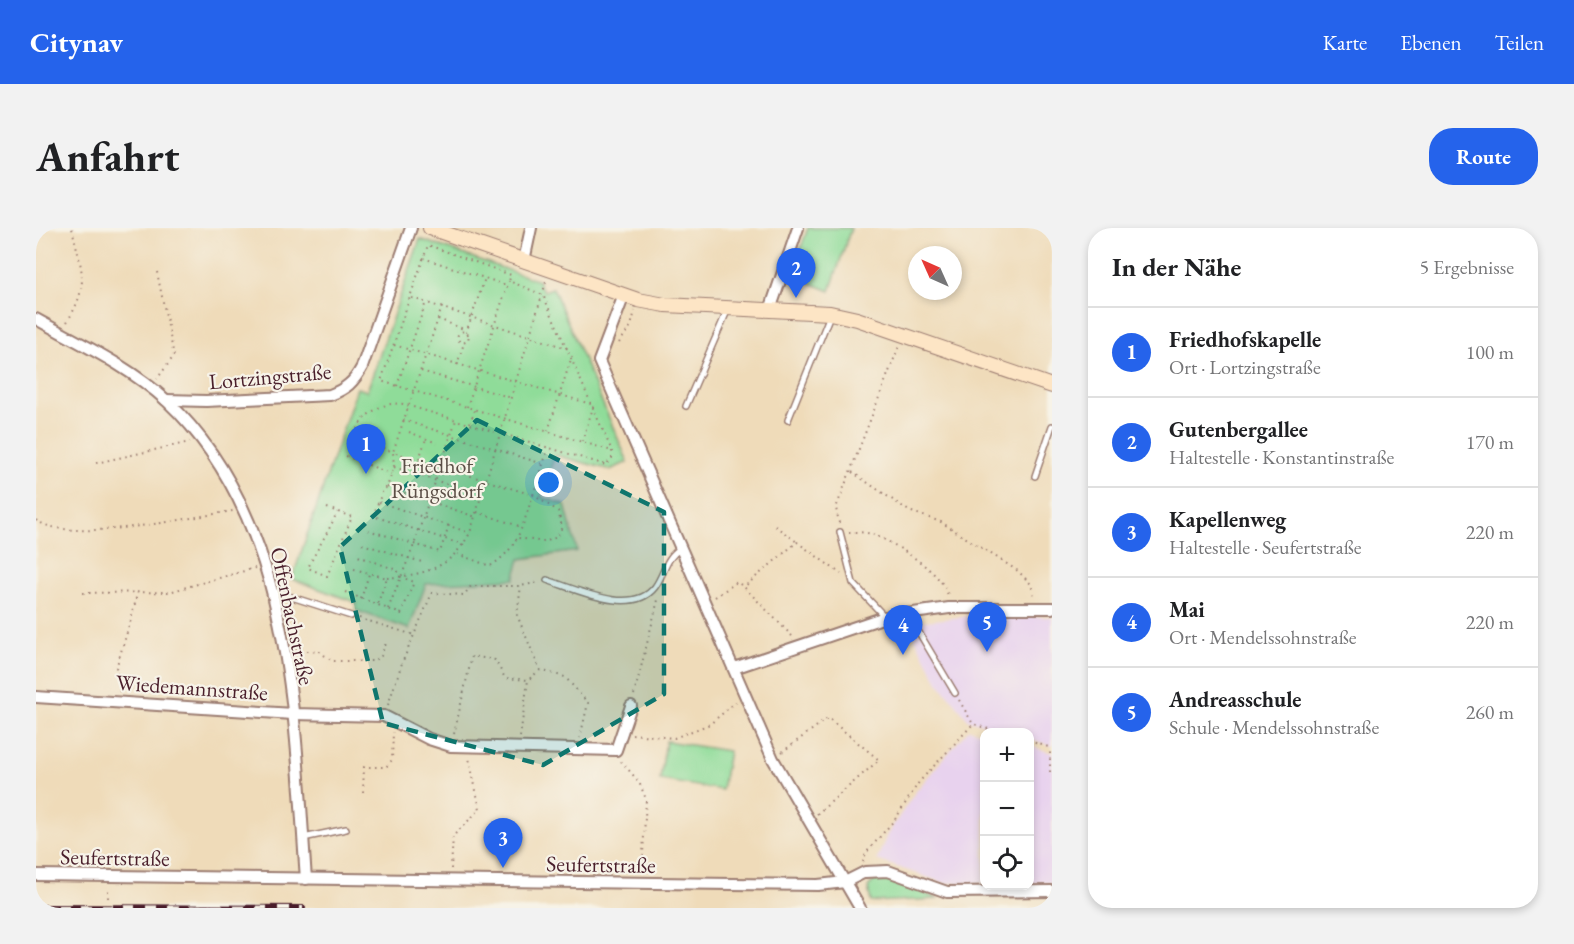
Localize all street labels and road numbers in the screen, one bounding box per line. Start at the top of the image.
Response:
street label: Lortzingstraße [208,357,333,396]
street label: Offenbachstraße [264,545,321,688]
street label: Wiedemannstraße [115,668,269,707]
street label: Seufertstraße [60,842,170,873]
street label: Seufertstraße [546,849,656,880]

